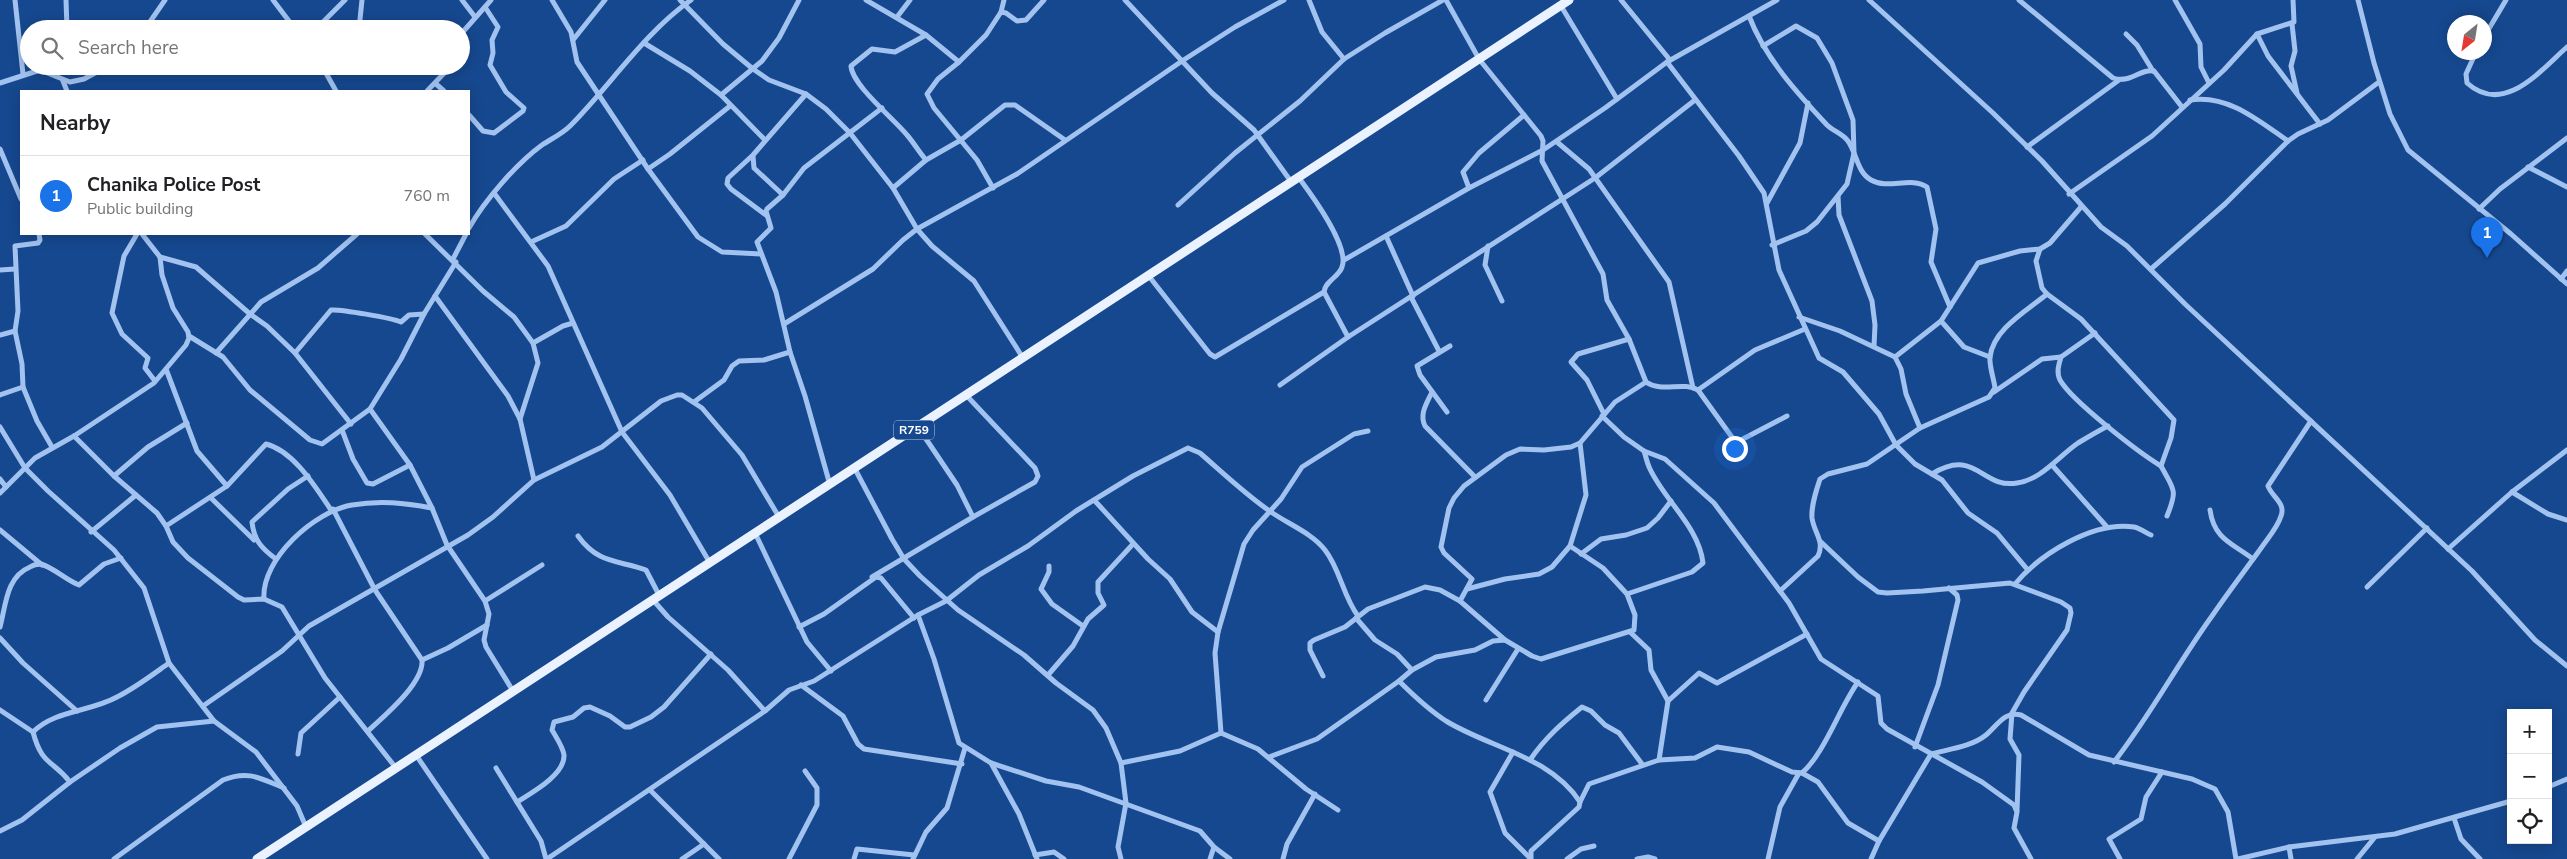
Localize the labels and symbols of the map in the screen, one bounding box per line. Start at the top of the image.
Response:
north arrow [2447,15,2492,60]
pin: 1 [2471,217,2503,258]
road number: R759 [894,420,934,440]
your location [1722,436,1748,462]

